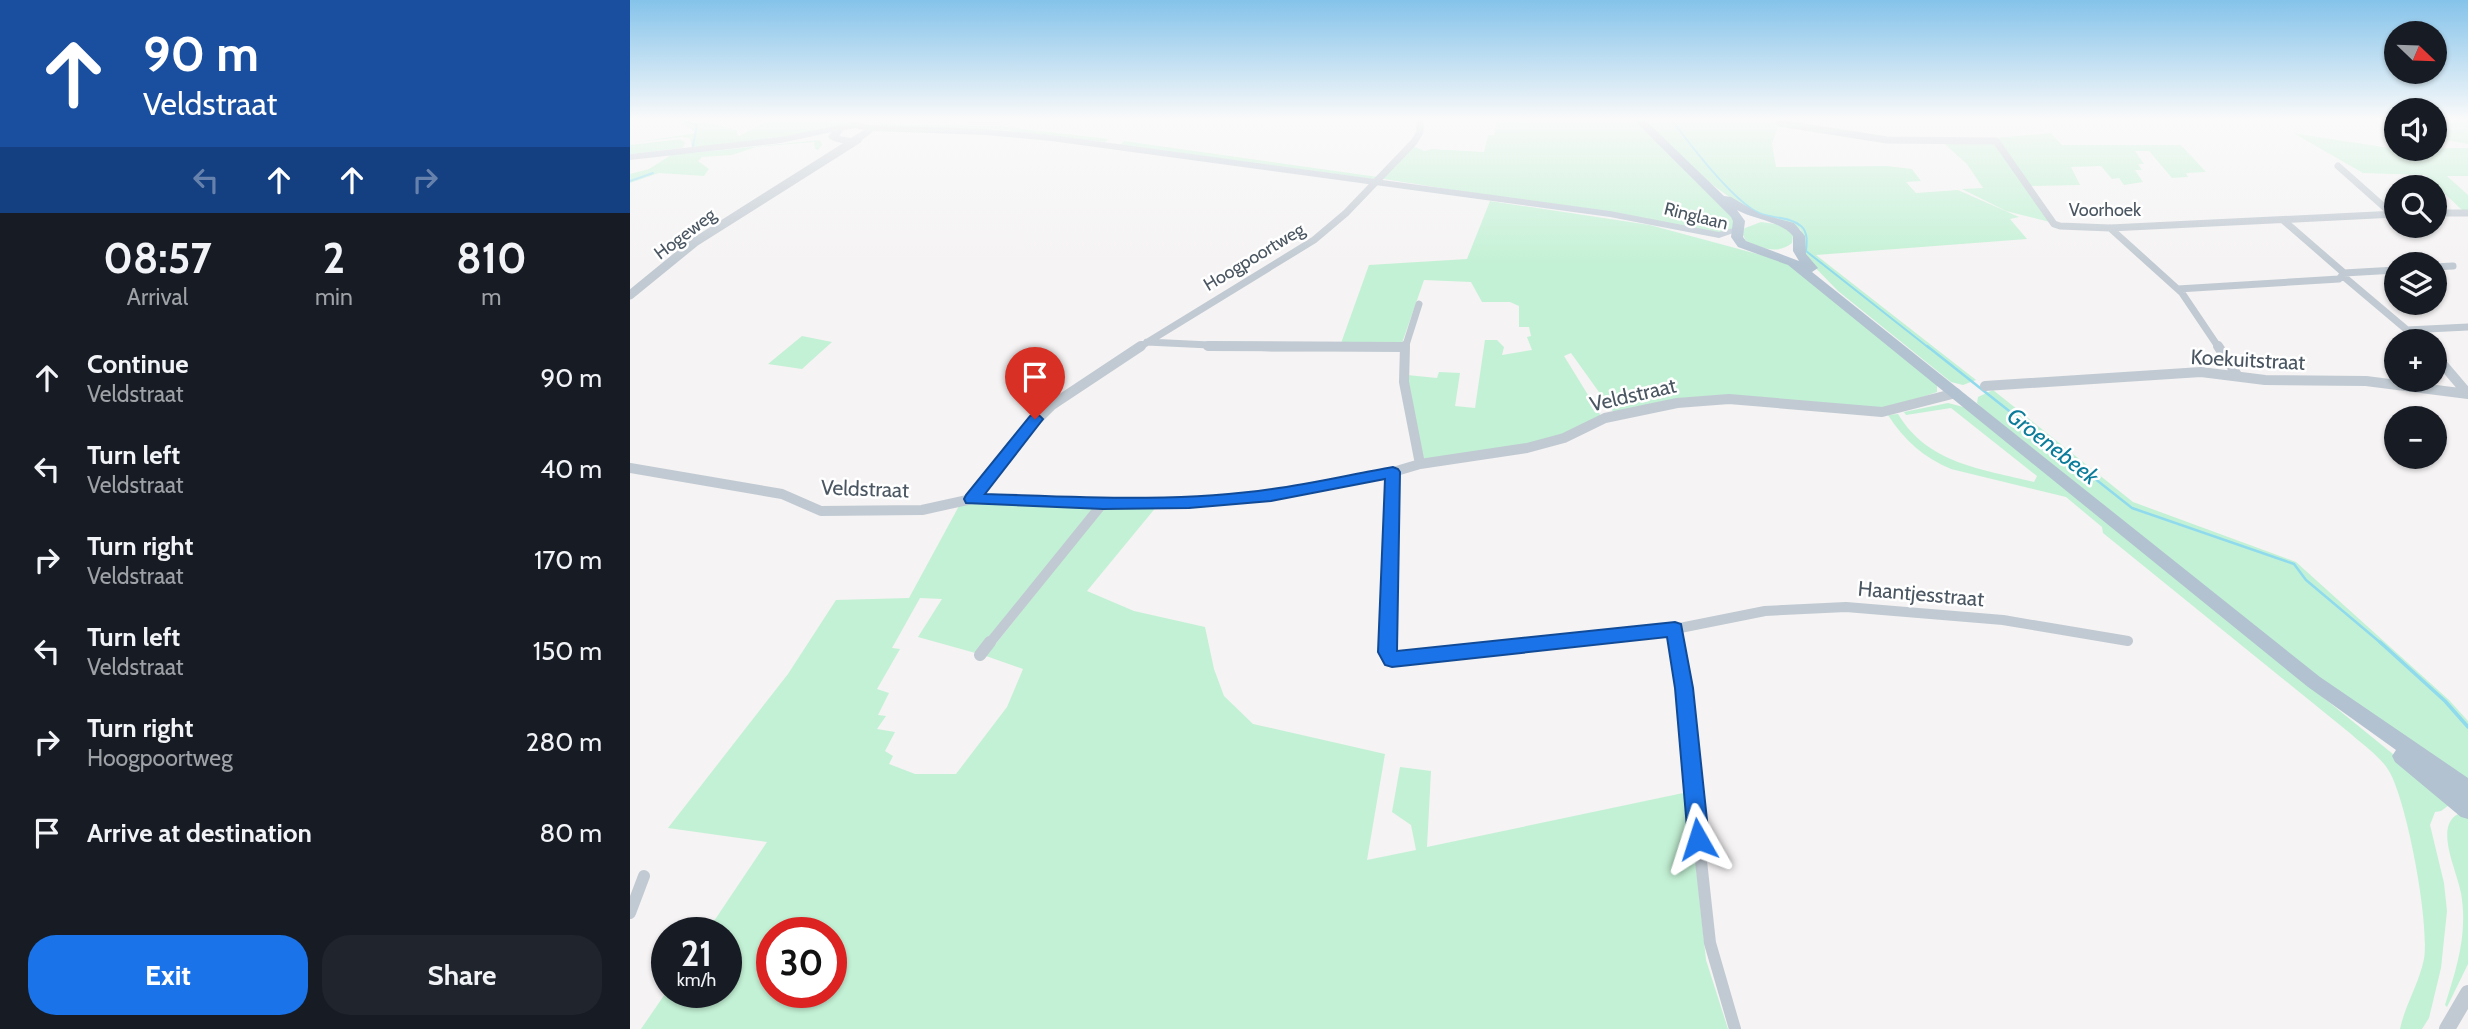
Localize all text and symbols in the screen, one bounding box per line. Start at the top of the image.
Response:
north arrow [2384,21,2446,84]
map controls [2384,21,2447,469]
text: 90 m [143,24,259,83]
icon: ahead [28,28,119,119]
text: Veldstraat [143,84,277,123]
button: sound [2384,98,2447,161]
icon: left [187,161,225,199]
icon: ahead [260,161,298,199]
icon: ahead [333,161,371,199]
icon: right [406,161,444,199]
button: search [2384,175,2447,238]
street label: Ringlaan [1662,197,1730,235]
street label: Voorhoek [2069,199,2142,221]
street label: Hogeweg [650,203,721,264]
street label: Hoogpoortweg [1199,218,1309,296]
text: 08:57 [103,232,212,284]
text: 2 [323,232,345,284]
text: 810 [456,232,527,284]
button: layers [2384,252,2447,315]
text: Arrival [127,283,188,311]
text: min [315,283,353,311]
text: m [481,283,501,311]
button: + [2384,329,2447,392]
street label: Koekuitstraat [2190,344,2306,375]
pin [1005,347,1065,419]
text: Continue [87,348,189,380]
icon: arrive [1016,358,1054,396]
icon: ahead [28,359,66,397]
text: 90 m [540,362,602,394]
street label: Veldstraat [1587,372,1679,417]
text: Veldstraat [87,380,183,408]
water label: Groenebeek [2002,402,2105,491]
button: − [2384,406,2447,469]
text: Turn left [87,439,180,471]
icon: left [28,450,66,488]
text: 40 m [540,453,602,485]
text: Veldstraat [87,471,183,499]
street label: Veldstraat [821,474,909,503]
text: Turn right [87,530,193,562]
icon: right [28,541,66,579]
text: 170 m [534,544,602,576]
text: Veldstraat [87,562,183,590]
street label: Haantjesstraat [1857,576,1985,612]
text: Turn left [87,621,180,653]
icon: left [28,632,66,670]
text: 150 m [533,635,602,667]
text: Veldstraat [87,653,183,681]
text: Turn right [87,712,193,744]
icon: right [28,723,66,761]
text: 280 m [526,726,602,758]
text: Hoogpoortweg [87,744,233,772]
position arrow [1661,802,1735,876]
icon: arrive [28,814,66,852]
text: Arrive at destination [87,817,312,849]
text: 80 m [539,817,602,849]
speed limit sign: 30 [756,917,847,1008]
text: 21 [681,932,712,975]
button: Exit [28,935,308,1015]
button: Share [322,935,602,1015]
text: km/h [677,969,716,991]

